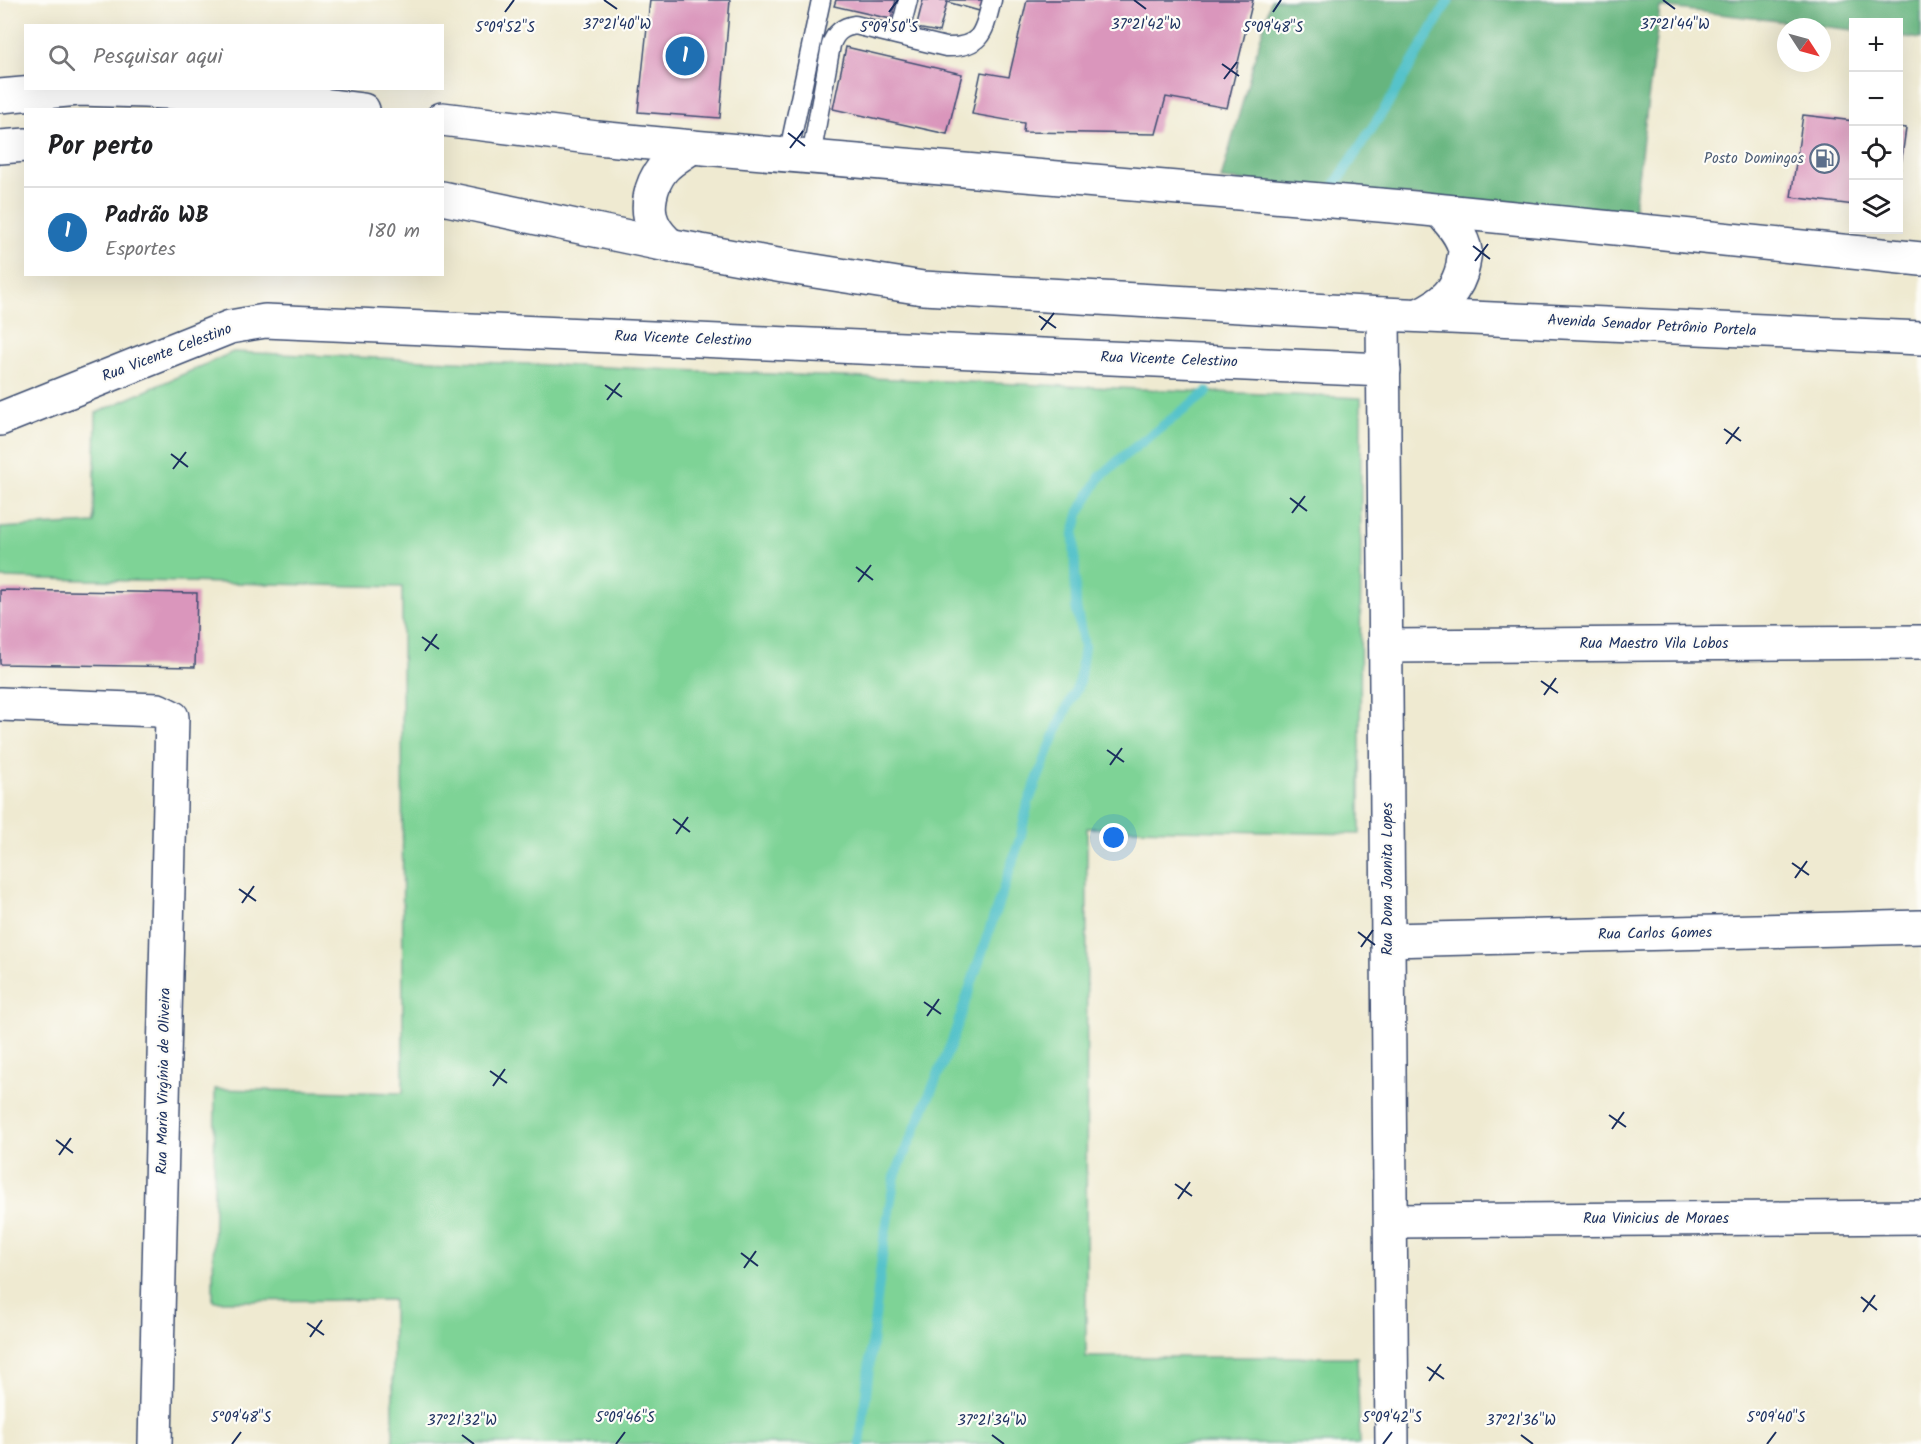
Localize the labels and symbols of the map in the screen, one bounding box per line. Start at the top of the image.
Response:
text: 37°21'40"W [583,13,652,37]
text: 37°21'42"W [1111,13,1181,37]
text: 37°21'44"W [1640,13,1710,37]
text: 5°09'52"S [475,16,535,40]
text: 5°09'50"S [860,16,918,40]
text: 5°09'48"S [1243,16,1303,40]
north arrow [1777,18,1831,72]
pin: 1 [666,34,704,78]
fuel station icon: Posto Domingos [1809,143,1841,175]
place label: Posto Domingos [1704,147,1805,171]
street label: Avenida Senador Petrônio Portela [1547,309,1757,343]
street label: Rua Vicente Celestino [99,317,236,389]
street label: Rua Vicente Celestino [614,325,752,353]
street label: Rua Vicente Celestino [1100,346,1238,374]
street label: Rua Maestro Vila Lobos [1580,632,1729,656]
street label: Rua Dona Joanita Lopes [1376,802,1400,956]
your location [1099,823,1128,852]
street label: Rua Carlos Gomes [1598,921,1713,947]
street label: Rua Maria Virgínia de Oliveira [150,987,178,1175]
street label: Rua Vinicius de Moraes [1583,1207,1730,1231]
text: 5°09'48"S [211,1406,271,1430]
text: 5°09'46"S [595,1406,655,1430]
text: 5°09'42"S [1362,1406,1422,1430]
text: 5°09'40"S [1747,1406,1805,1430]
text: 37°21'32"W [427,1409,497,1433]
text: 37°21'34"W [957,1409,1027,1433]
text: 37°21'36"W [1486,1409,1556,1433]

